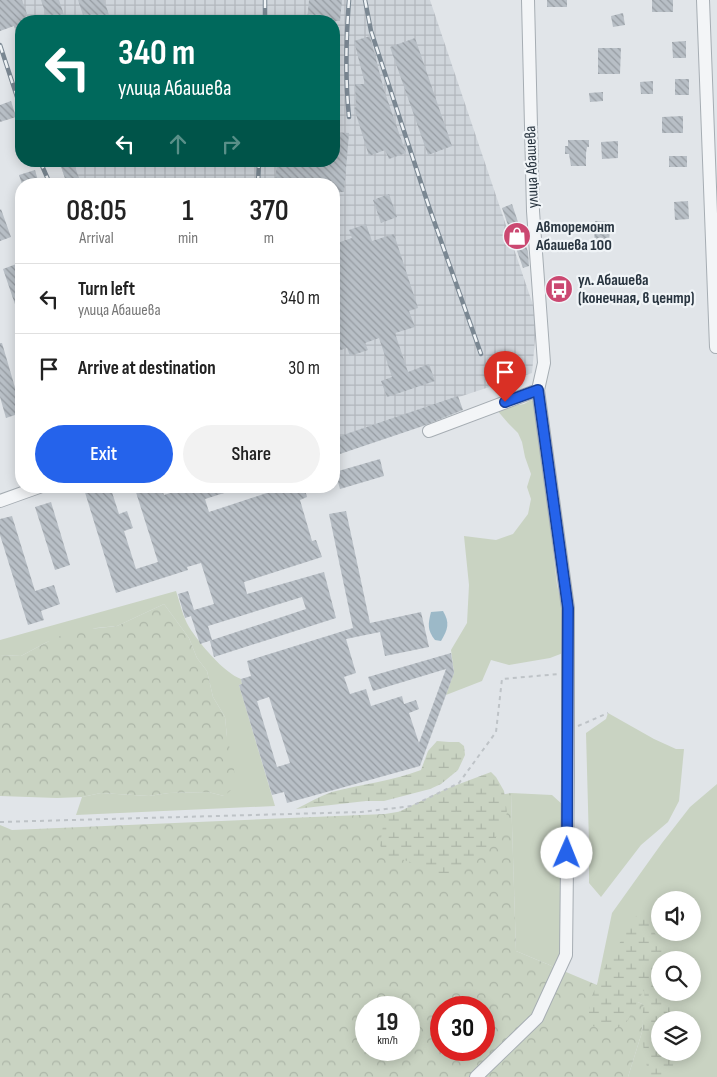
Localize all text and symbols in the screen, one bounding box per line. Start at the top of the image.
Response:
text: 340 m [118,32,195,75]
icon: left [35,35,100,100]
text: улица Абашева [118,75,232,102]
street label: улица Абашева [521,125,543,209]
icon: left [111,130,139,158]
icon: ahead [164,130,192,158]
icon: right [217,130,245,158]
text: 08:05 [66,193,127,229]
text: 1 [182,193,194,229]
text: 370 [249,193,289,229]
place label: Авторемонт Абашева 100 [535,218,615,255]
shop icon: Авторемонт Абашева 100 [502,221,532,251]
text: Arrival [79,229,114,248]
text: min [178,229,198,248]
text: m [264,229,274,248]
place label: ул. Абашева (конечная, в центр) [578,271,694,308]
bus stop icon: ул. Абашева (конечная, в центр) [544,274,574,304]
text: Turn left [78,278,135,301]
icon: left [35,285,63,313]
text: 340 m [280,287,320,310]
text: улица Абашева [78,301,161,320]
pin [484,351,526,402]
icon: arrive [35,355,63,383]
text: Arrive at destination [78,357,216,380]
text: 30 m [288,357,320,380]
icon: arrive [491,358,519,386]
button: Exit [35,425,173,483]
button: Share [183,425,320,483]
position arrow [540,826,592,878]
map controls [651,891,701,1061]
button: sound [651,891,701,941]
button: search [651,951,701,1001]
speed limit sign: 30 [430,996,495,1061]
text: 19 [377,1007,398,1038]
button: layers [651,1011,701,1061]
text: km/h [377,1033,398,1048]

